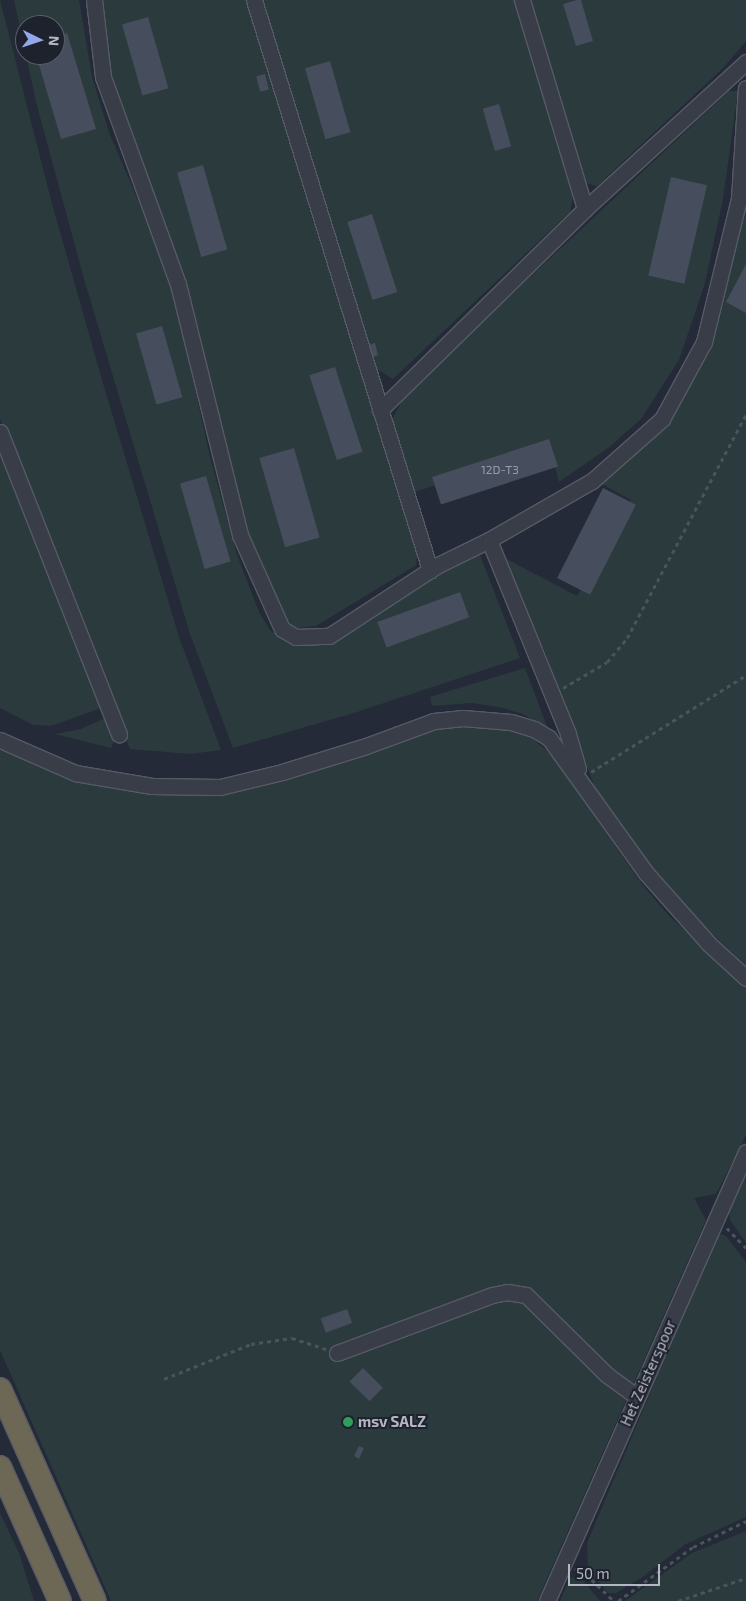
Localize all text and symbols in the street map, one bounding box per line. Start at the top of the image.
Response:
north arrow [15,15,65,65]
text: N [46,35,63,47]
house number: 12D-T3 [481,463,519,477]
street label: Het Zeisterspoor [617,1317,679,1429]
place label: msv SALZ [358,1413,426,1431]
marker: msv SALZ [342,1416,354,1428]
scale bar [571,1554,664,1586]
text: 50 m [576,1564,610,1582]

